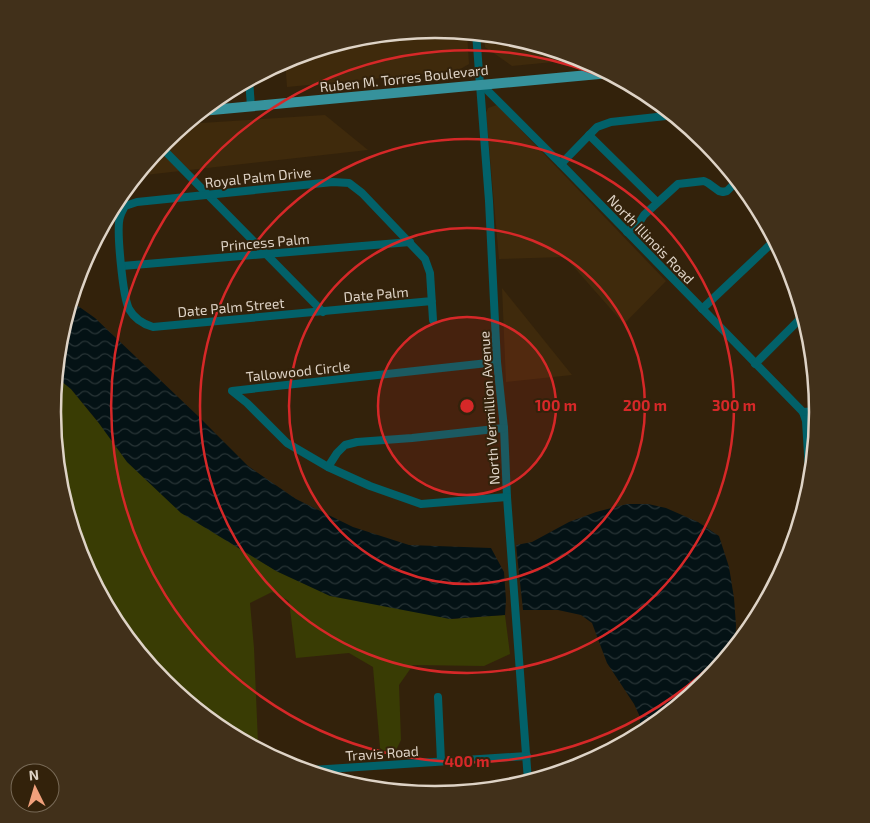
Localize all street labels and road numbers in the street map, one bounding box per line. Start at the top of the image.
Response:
street label: Ruben M. Torres Boulevard [319,61,489,95]
street label: Royal Palm Drive [204,163,312,191]
street label: North Illinois Road [604,191,698,287]
street label: Princess Palm [220,230,310,254]
street label: Date Palm [343,283,409,305]
street label: Date Palm Street [177,294,285,320]
street label: North Vermillion Avenue [475,331,503,485]
street label: Tallowood Circle [245,357,351,385]
street label: Travis Road [345,742,419,764]

